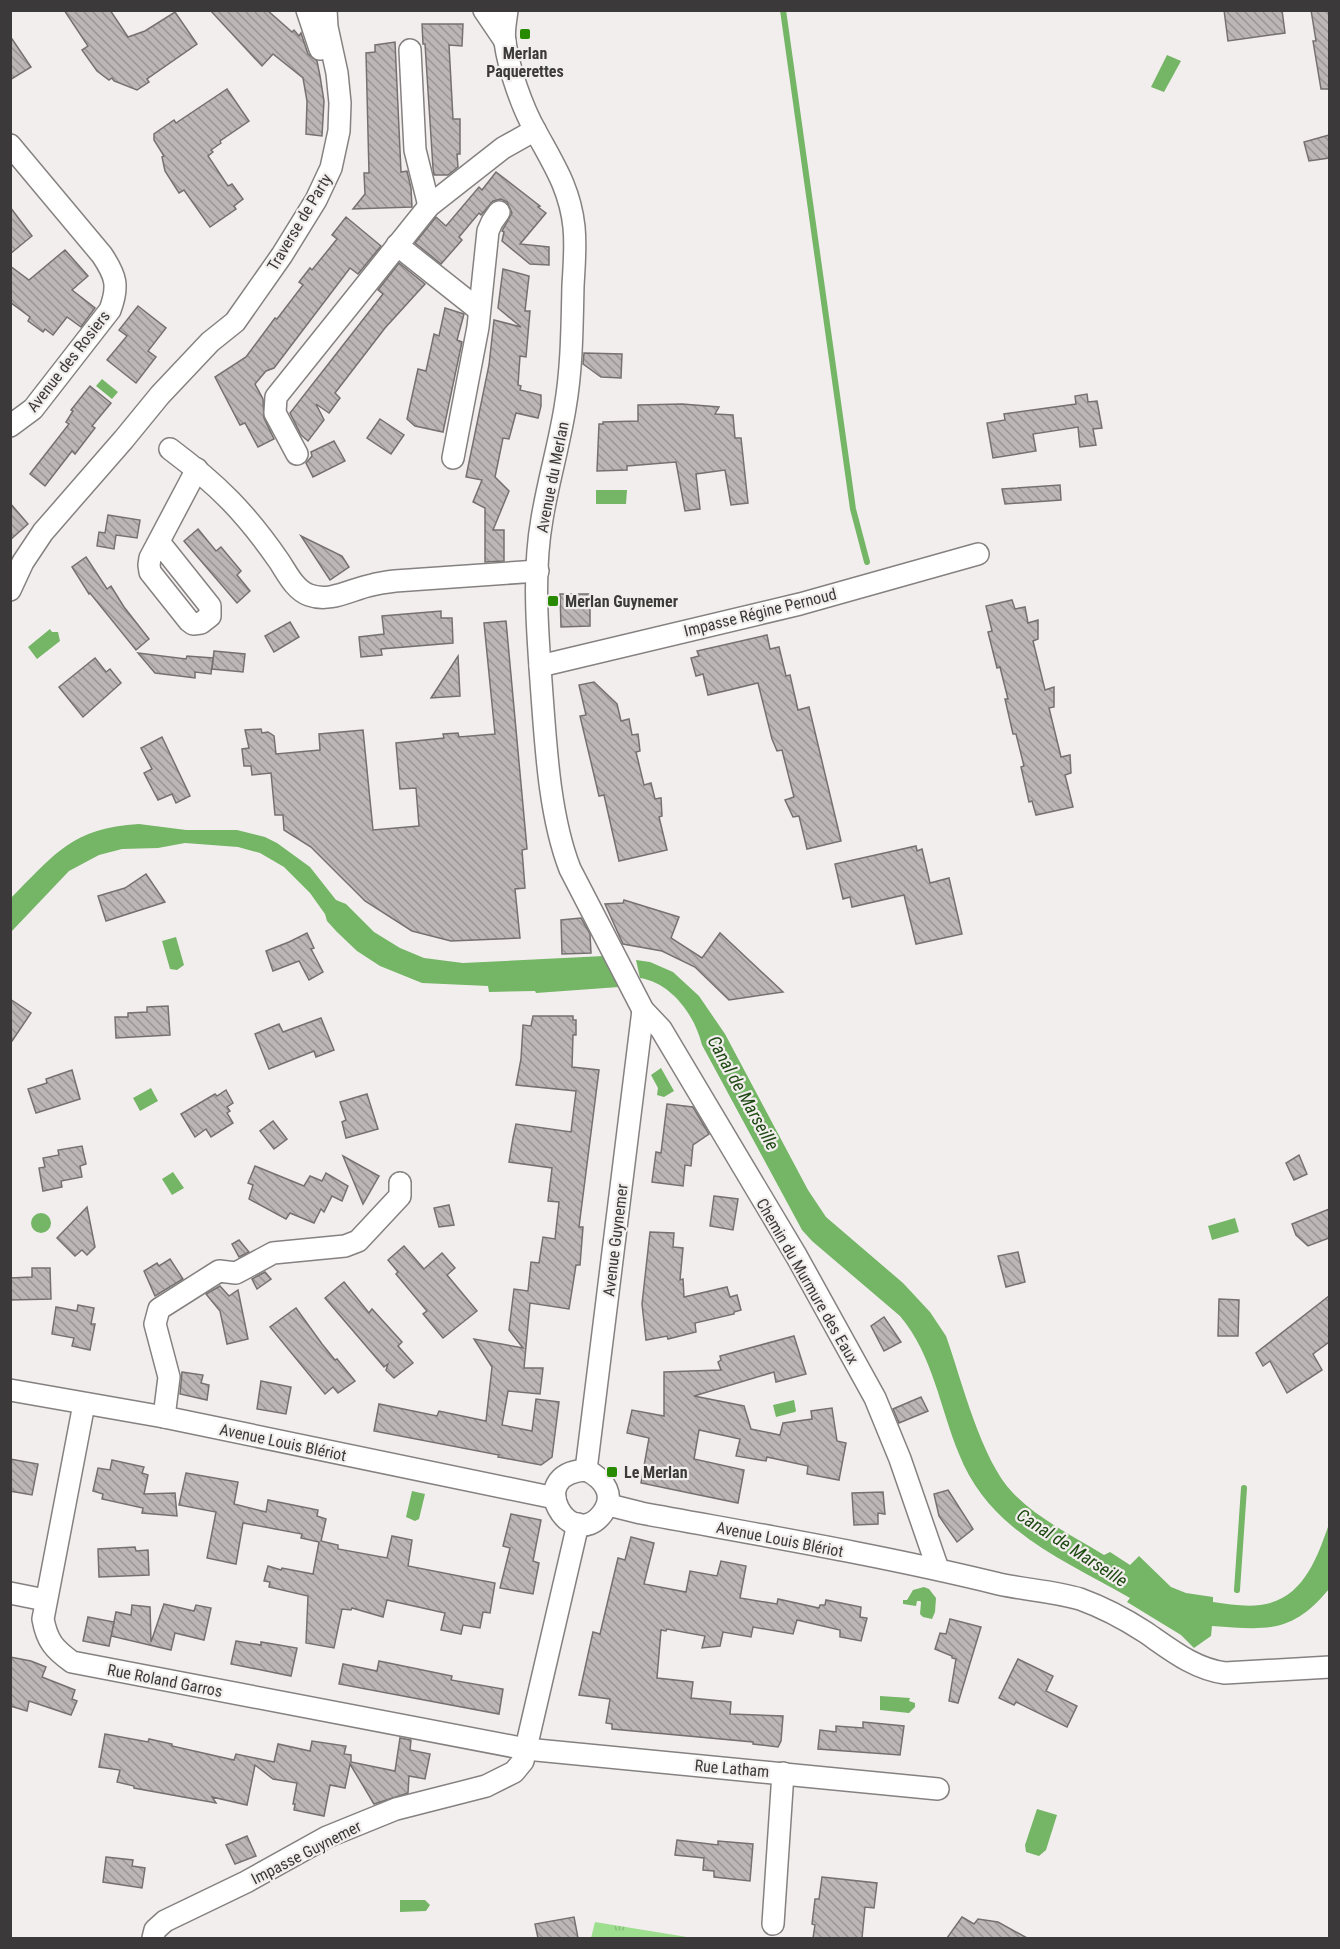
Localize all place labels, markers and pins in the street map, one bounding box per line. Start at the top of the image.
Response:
marker: Merlan Paquerettes [518,27,532,41]
place label: Merlan Paquerettes [486,44,564,81]
place label: Merlan Guynemer [565,592,678,611]
marker: Merlan Guynemer [546,594,560,608]
place label: Le Merlan [624,1463,688,1482]
marker: Le Merlan [605,1465,619,1479]

